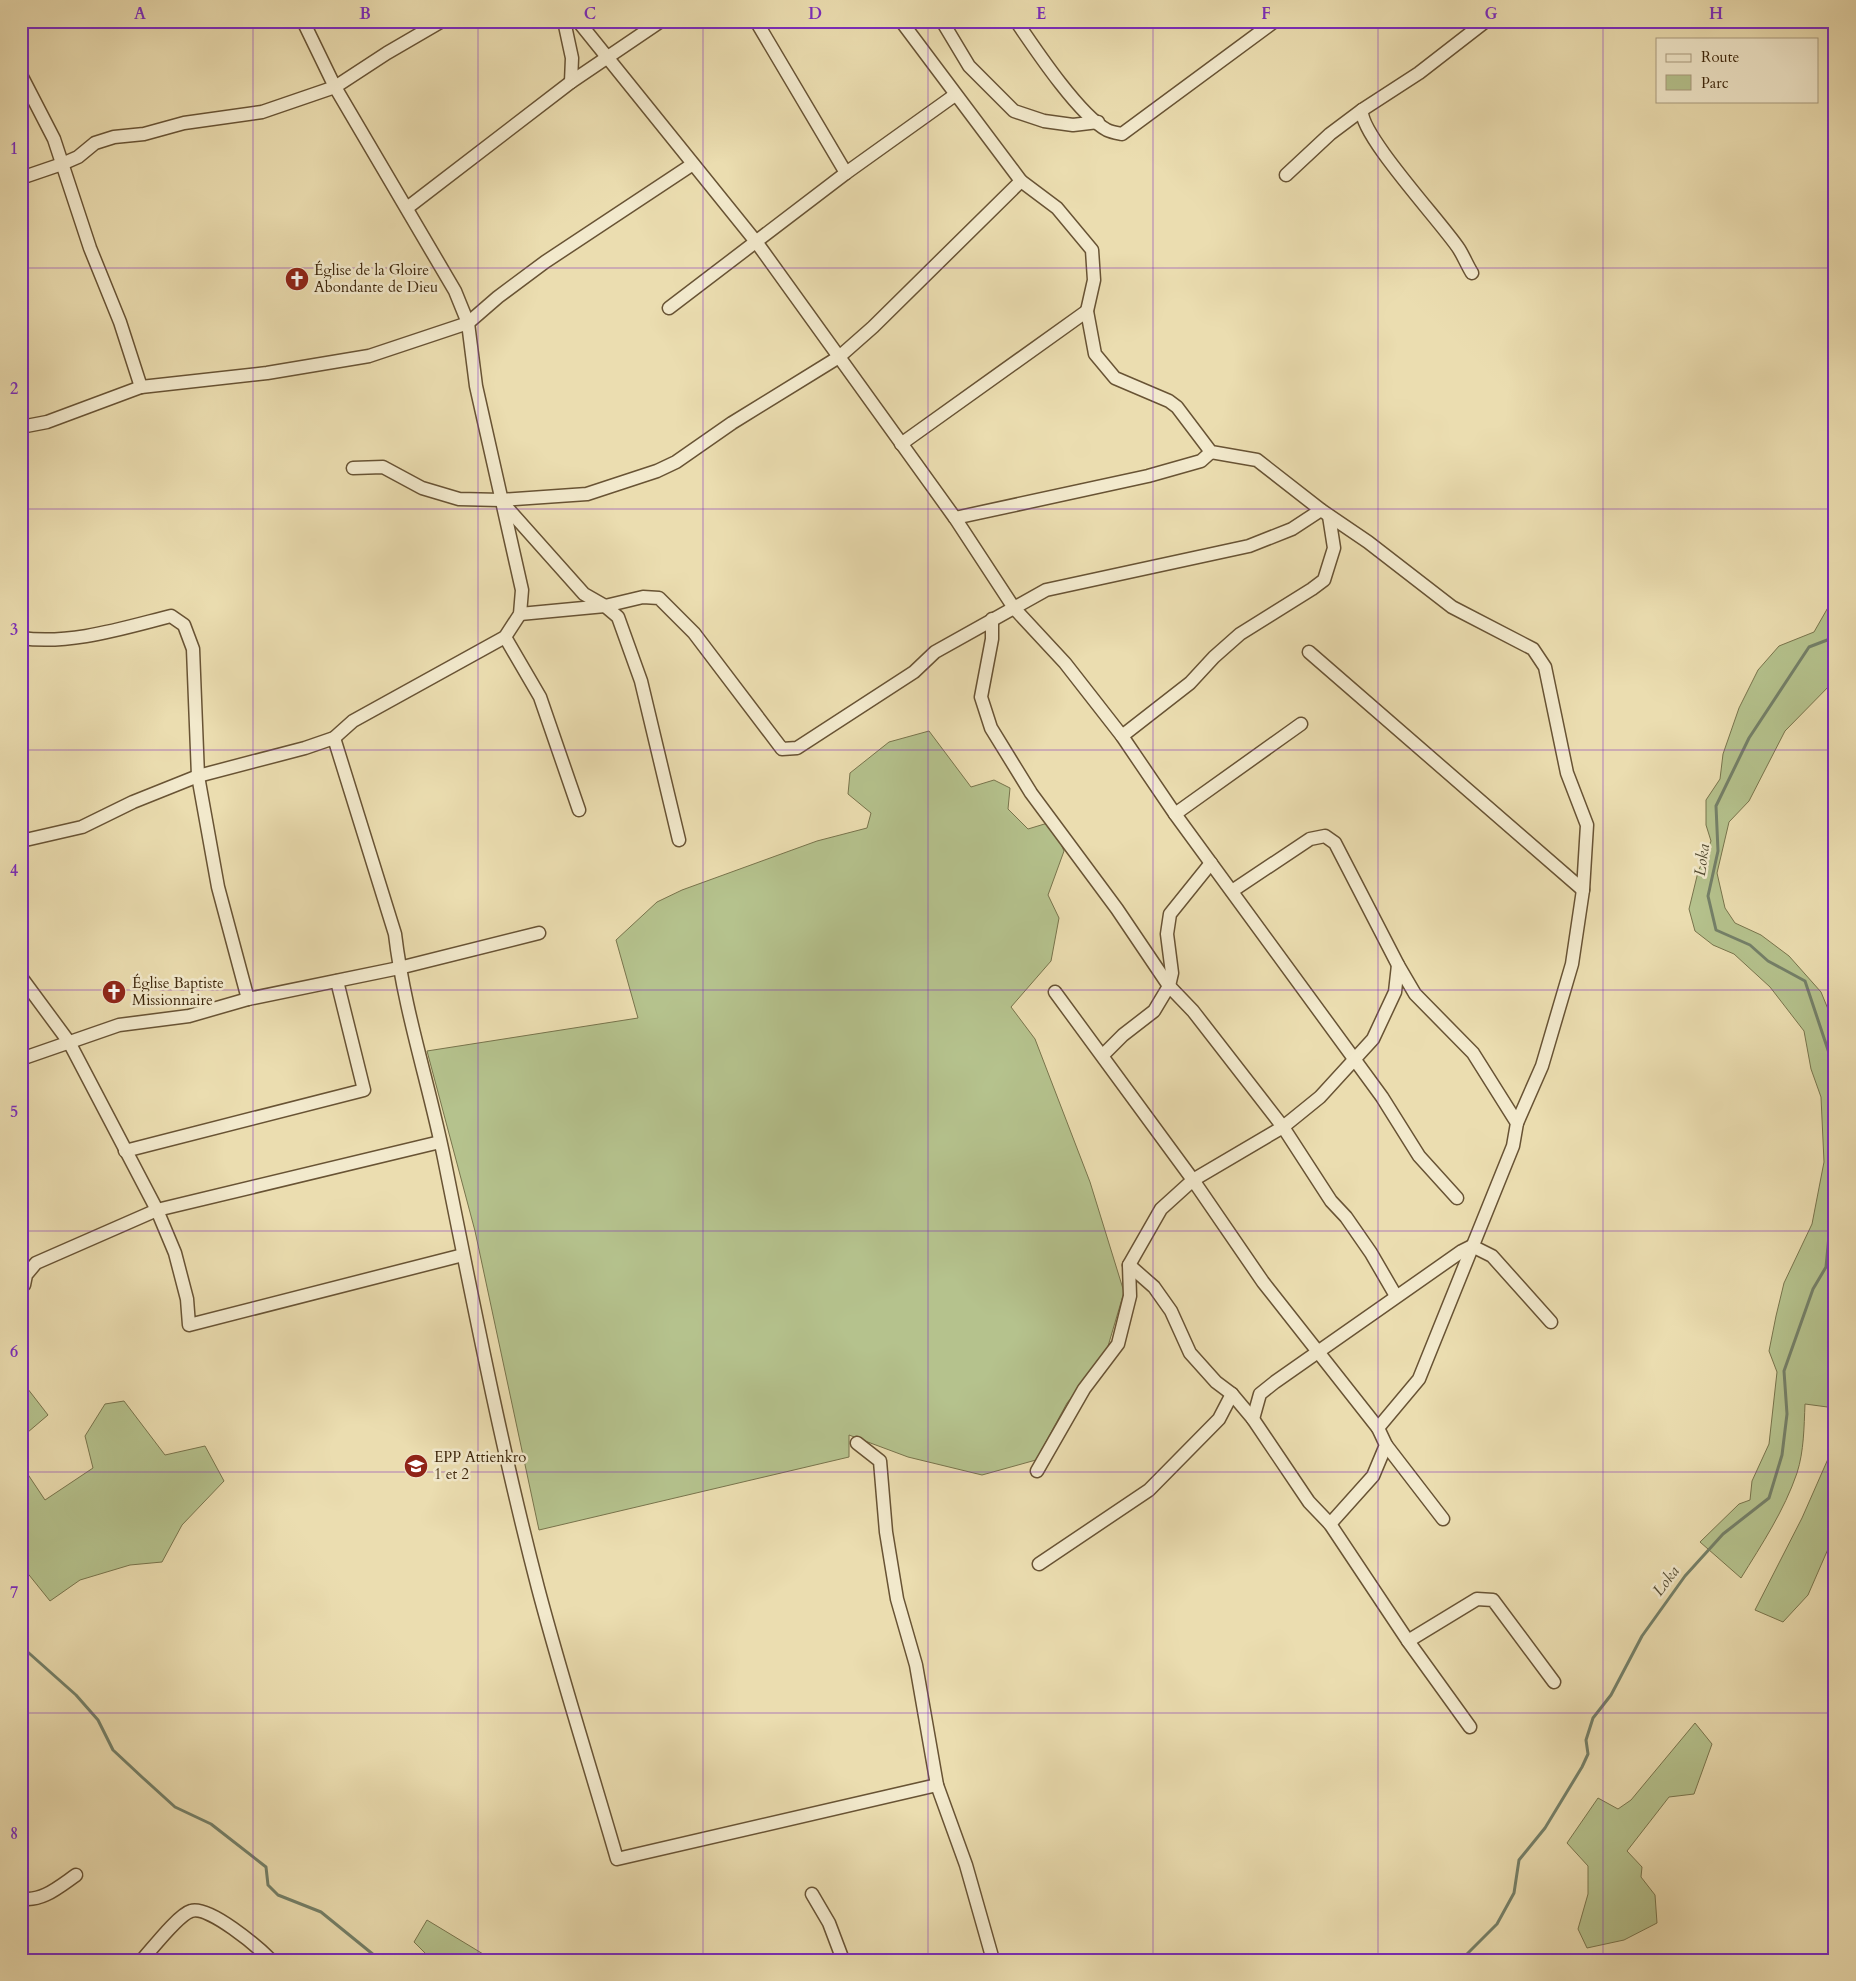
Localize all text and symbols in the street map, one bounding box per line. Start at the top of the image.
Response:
text: A [134,3,146,25]
text: B [359,3,371,25]
text: C [584,3,596,25]
text: D [808,3,822,25]
text: E [1036,3,1046,25]
text: F [1261,3,1271,25]
text: G [1484,3,1498,25]
text: H [1709,3,1723,25]
legend [1656,38,1818,102]
text: Route [1701,47,1739,67]
text: Parc [1701,73,1729,93]
text: 1 [10,138,18,160]
place label: Église de la Gloire Abondante de Dieu [314,260,438,297]
church icon: Église de la Gloire Abondante de Dieu [284,266,310,292]
text: 2 [10,378,18,400]
text: 3 [10,619,18,641]
water label: Loka [1689,842,1715,878]
text: 4 [10,860,18,882]
place label: Église Baptiste Missionnaire [132,973,224,1010]
church icon: Église Baptiste Missionnaire [101,979,127,1005]
text: 5 [10,1101,18,1123]
text: 6 [10,1341,18,1363]
place label: EPP Attienkro 1 et 2 [434,1447,526,1484]
school or university icon: EPP Attienkro 1 et 2 [403,1453,429,1479]
water label: Loka [1647,1561,1685,1601]
text: 7 [10,1582,18,1604]
text: 8 [10,1823,18,1845]

